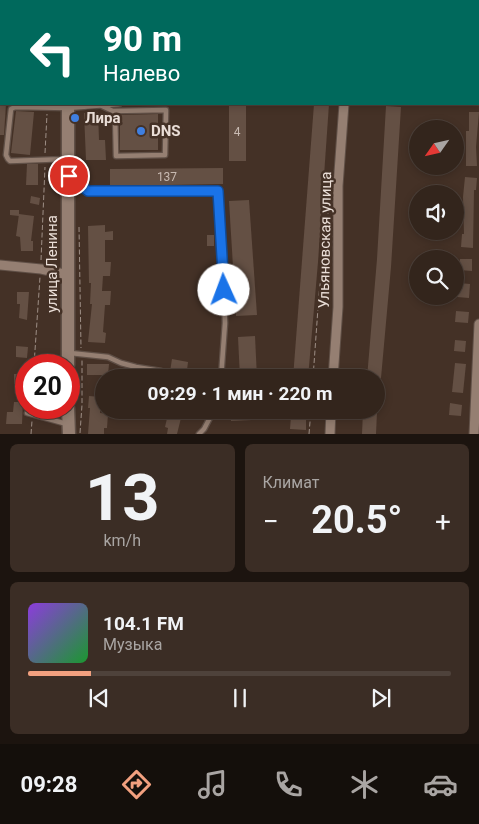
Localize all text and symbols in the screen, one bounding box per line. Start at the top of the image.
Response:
text: 90 m [103,19,182,60]
icon: left [20,20,85,85]
text: Налево [103,61,180,86]
place label: Лира [85,109,121,127]
marker: Лира [69,112,81,124]
north arrow [409,120,464,175]
map controls [409,120,464,305]
place label: DNS [151,122,181,140]
marker: DNS [135,125,147,137]
house number: 4 [234,125,241,139]
pin [48,155,90,197]
icon: arrive [55,162,83,190]
house number: 137 [157,170,177,184]
street label: Ульяновская улица [315,171,335,309]
button: sound [409,185,464,240]
street label: улица Ленина [43,215,61,313]
button: search [409,250,464,305]
position arrow [197,263,249,315]
speed limit sign: 20 [15,354,80,419]
text: 09:29 · 1 мин · 220 m [148,382,332,405]
text: 13 [85,460,160,536]
text: Климат [263,473,319,492]
text: 20.5° [311,498,402,542]
text: − [263,505,279,538]
text: + [435,505,451,538]
text: km/h [103,531,141,550]
text: 104.1 FM [103,612,184,635]
text: Музыка [103,635,162,654]
icon: previous [85,684,113,712]
icon: pause [226,684,254,712]
icon: next [367,684,395,712]
icon: directions [119,767,154,802]
icon: music [195,767,230,802]
icon: phone [271,767,306,802]
icon: climate [347,767,382,802]
icon: car [423,767,458,802]
text: 09:28 [21,772,77,797]

